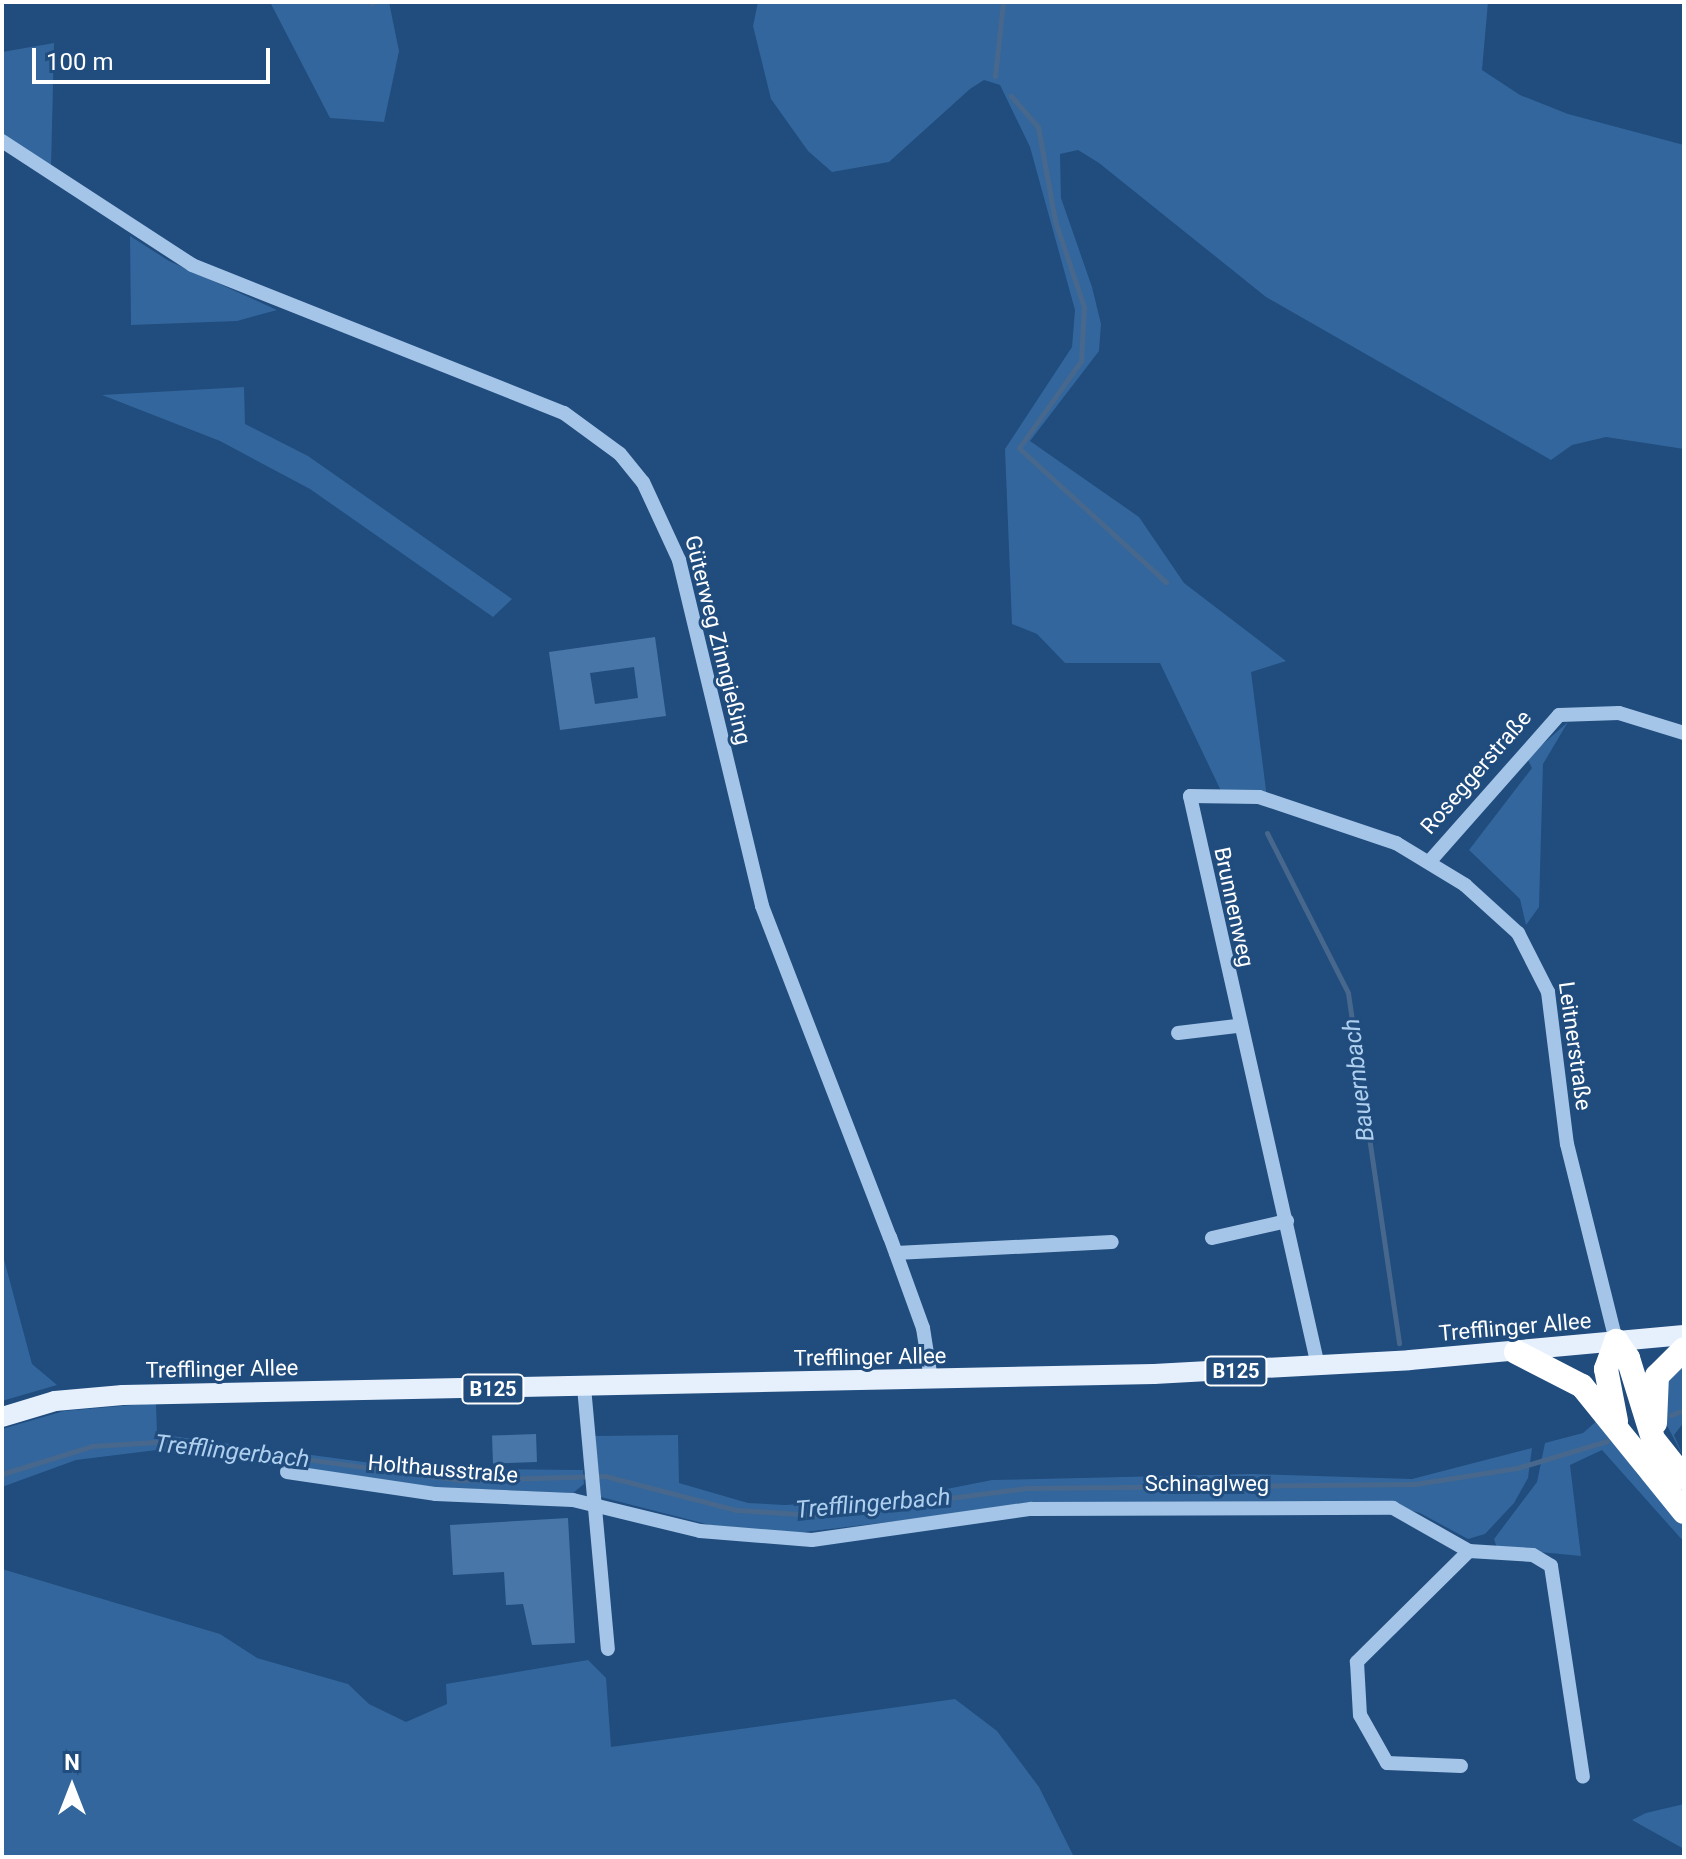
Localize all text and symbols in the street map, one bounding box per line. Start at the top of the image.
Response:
scale bar [36,32,274,82]
text: 100 m [46,48,113,76]
street label: Güterweg Zinngießing [679,533,757,747]
street label: Roseggerstraße [1415,705,1537,839]
street label: Brunnenweg [1208,845,1260,969]
street label: Leitnerstraße [1553,980,1597,1112]
water label: Bauernbach [1337,1017,1381,1143]
street label: Trefflinger Allee [1438,1307,1592,1347]
street label: Trefflinger Allee [793,1342,947,1372]
street label: Trefflinger Allee [145,1354,299,1384]
road number: B125 [1204,1355,1268,1387]
road number: B125 [461,1373,525,1405]
water label: Trefflingerbach [153,1430,311,1474]
street label: Holthausstraße [367,1449,519,1489]
street label: Schinaglweg [1145,1471,1269,1497]
water label: Trefflingerbach [794,1483,952,1525]
north arrow [32,1747,112,1827]
text: N [64,1750,80,1775]

